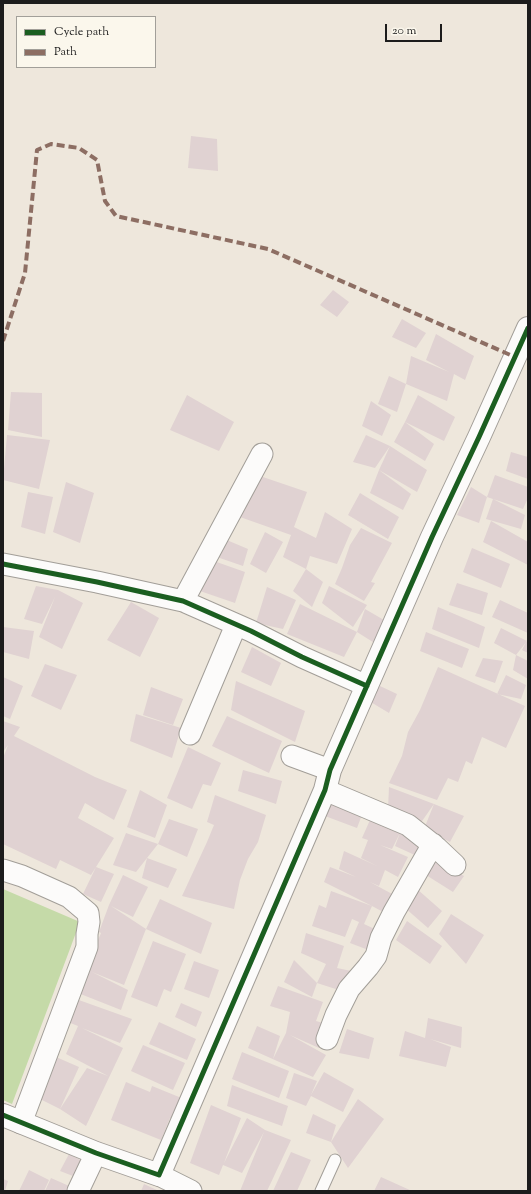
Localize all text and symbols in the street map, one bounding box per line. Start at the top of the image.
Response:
legend [16,16,156,68]
scale bar [387,16,444,42]
text: 20 m [392,22,416,40]
text: Cycle path [54,23,109,41]
text: Path [54,43,77,61]

